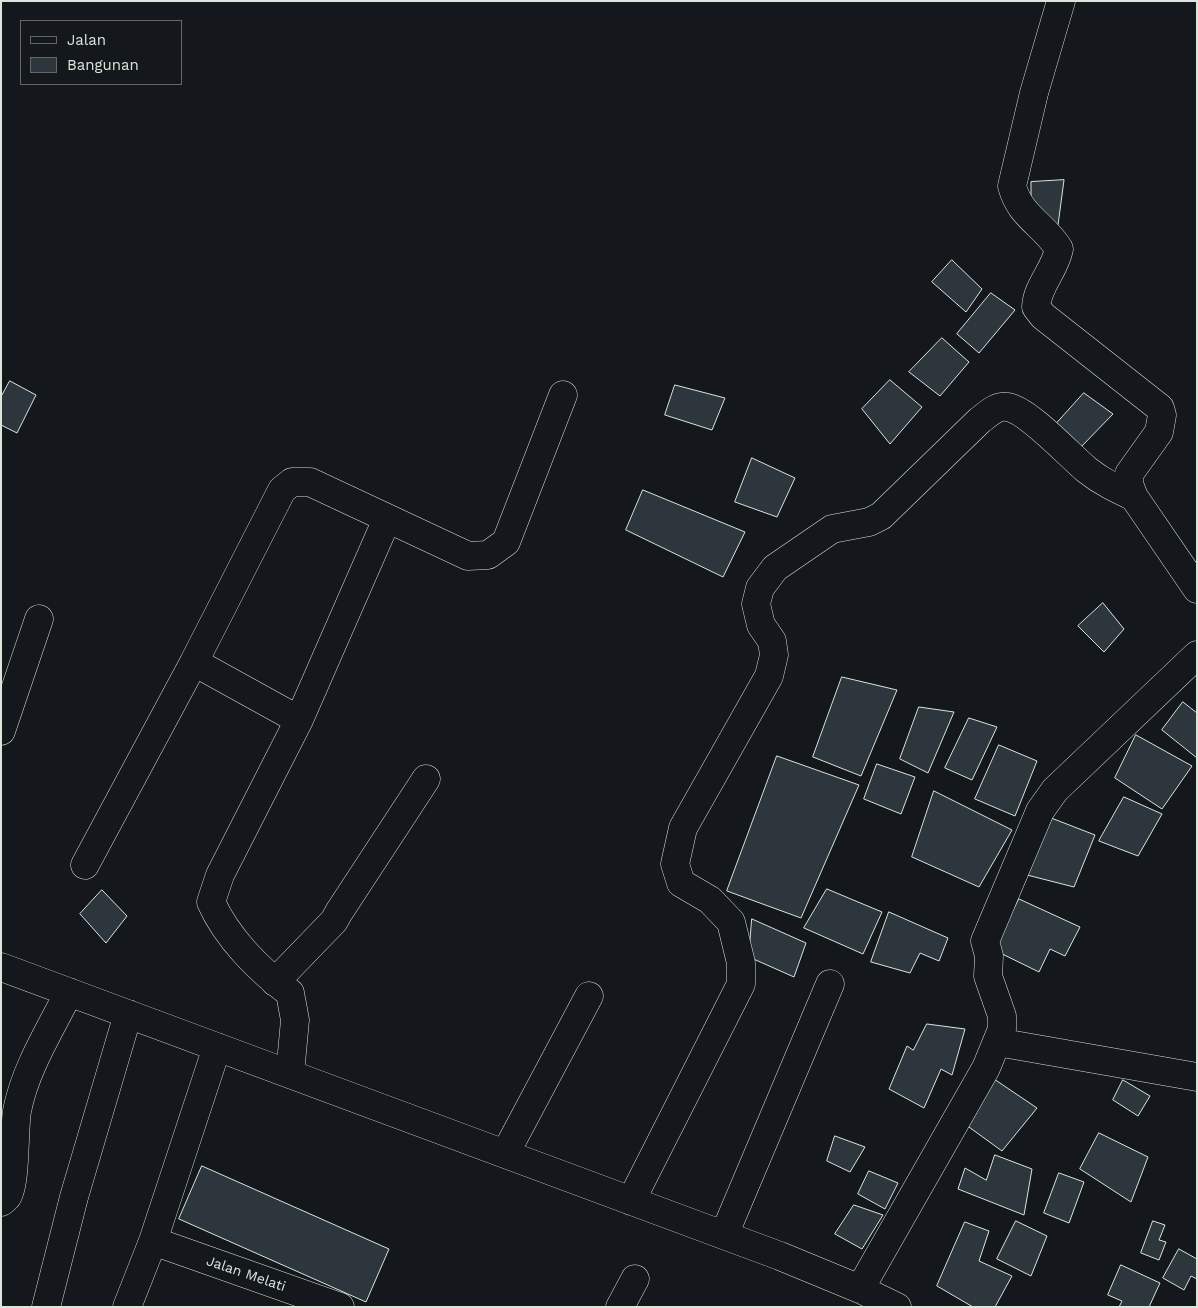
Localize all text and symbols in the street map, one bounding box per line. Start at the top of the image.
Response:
legend [20,20,182,85]
text: Jalan [67,31,106,49]
text: Bangunan [67,56,139,74]
street label: Jalan Melati [204,1253,288,1295]

